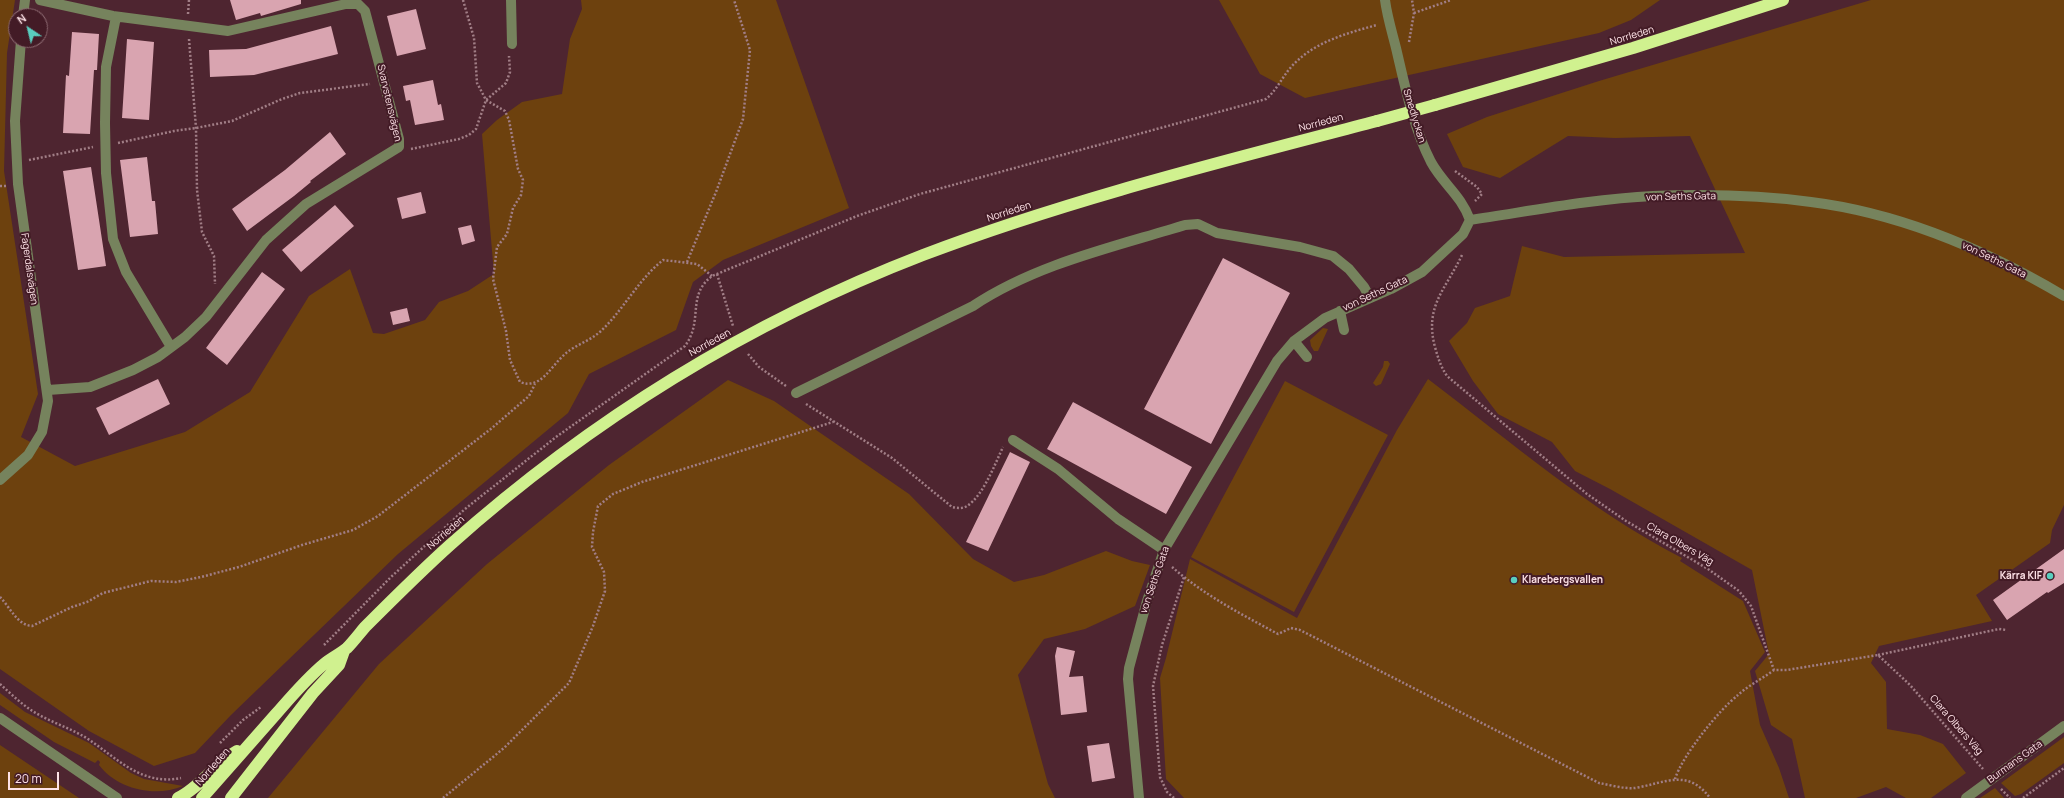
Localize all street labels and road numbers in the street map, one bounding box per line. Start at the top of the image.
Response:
street label: Norrleden [1608,24,1656,48]
street label: Svarvstensvägen [374,63,404,143]
street label: Smedlyckan [1400,88,1428,144]
street label: Norrleden [1297,111,1345,135]
street label: von Seths Gata [1646,190,1716,204]
street label: Norrleden [985,199,1033,225]
street label: Fagerdalsvägen [18,232,40,306]
street label: von Seths Gata [1960,239,2028,281]
street label: von Seths Gata [1341,274,1409,314]
street label: Norrleden [687,327,733,359]
street label: Norrleden [425,513,467,553]
street label: Clara Olbers Väg [1645,520,1715,568]
street label: von Seths Gata [1138,545,1172,615]
street label: Clara Olbers Väg [1927,693,1985,757]
street label: Burmans Gata [1985,738,2045,786]
street label: Norrleden [193,746,233,788]

